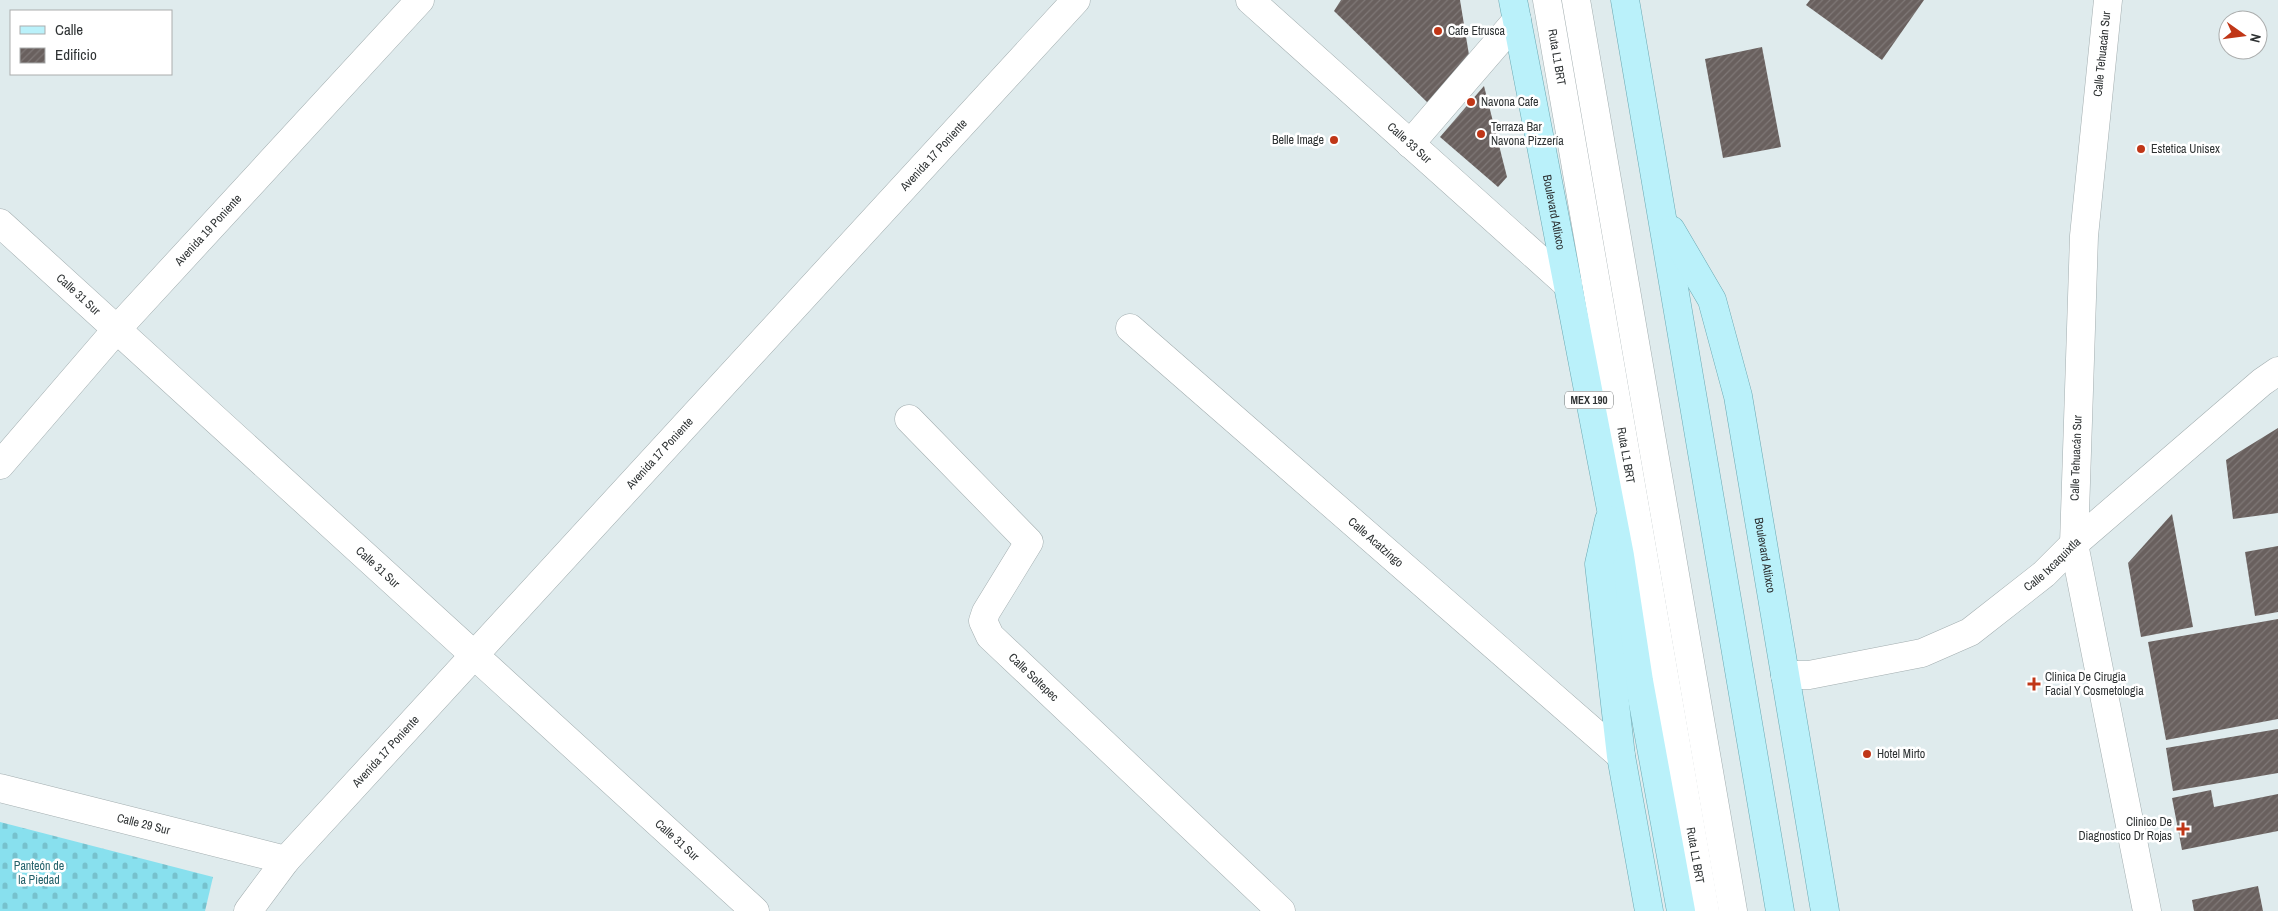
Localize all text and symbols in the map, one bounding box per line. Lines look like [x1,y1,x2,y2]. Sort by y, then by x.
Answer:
legend [10,10,172,75]
street label: Calle Tehuacán Sur [2090,10,2115,97]
north arrow [2218,10,2268,60]
text: Calle [55,19,83,40]
place label: Cafe Etrusca [1448,23,1505,39]
marker: Cafe Etrusca [1432,25,1444,37]
street label: Ruta L1 BRT [1544,28,1570,87]
text: N [2246,32,2265,44]
text: Edificio [55,44,97,65]
place label: Navona Cafe [1481,94,1538,110]
marker: Navona Cafe [1465,96,1477,108]
street label: Avenida 17 Poniente [896,116,971,195]
street label: Calle 33 Sur [1384,119,1435,167]
place label: Terraza Bar Navona Pizzería [1491,119,1564,149]
marker: Terraza Bar Navona Pizzería [1475,128,1487,140]
place label: Belle Image [1272,132,1324,148]
marker: Belle Image [1328,134,1340,146]
place label: Estetica Unisex [2151,141,2220,157]
marker: Estetica Unisex [2135,143,2147,155]
street label: Boulevard Atlixco [1539,173,1569,251]
street label: Avenida 19 Poniente [170,191,245,270]
street label: Calle 31 Sur [53,270,104,319]
road number: MEX 190 [1565,392,1613,408]
street label: Avenida 17 Poniente [622,414,697,493]
street label: Calle Tehuacán Sur [2067,414,2086,501]
street label: Ruta L1 BRT [1613,426,1639,485]
street label: Calle Acatzingo [1345,514,1407,571]
street label: Boulevard Atlixco [1751,516,1779,594]
street label: Calle Ixcaquixtla [2020,534,2084,595]
street label: Calle 31 Sur [352,543,404,592]
street label: Calle Soltepec [1005,650,1062,705]
place label: Clinica De Cirugia Facial Y Cosmetologia [2045,669,2144,699]
marker: Clinica De Cirugia Facial Y Cosmetologia [2027,677,2041,691]
street label: Avenida 17 Poniente [348,712,423,791]
place label: Hotel Mirto [1877,746,1925,762]
marker: Hotel Mirto [1861,748,1873,760]
street label: Calle 29 Sur [115,810,172,839]
place label: Clinico De Diagnostico Dr Rojas [2078,814,2172,844]
street label: Calle 31 Sur [652,816,703,865]
marker: Clinico De Diagnostico Dr Rojas [2176,822,2190,836]
street label: Ruta L1 BRT [1683,826,1708,885]
park label: Panteón de la Piedad [14,858,64,888]

